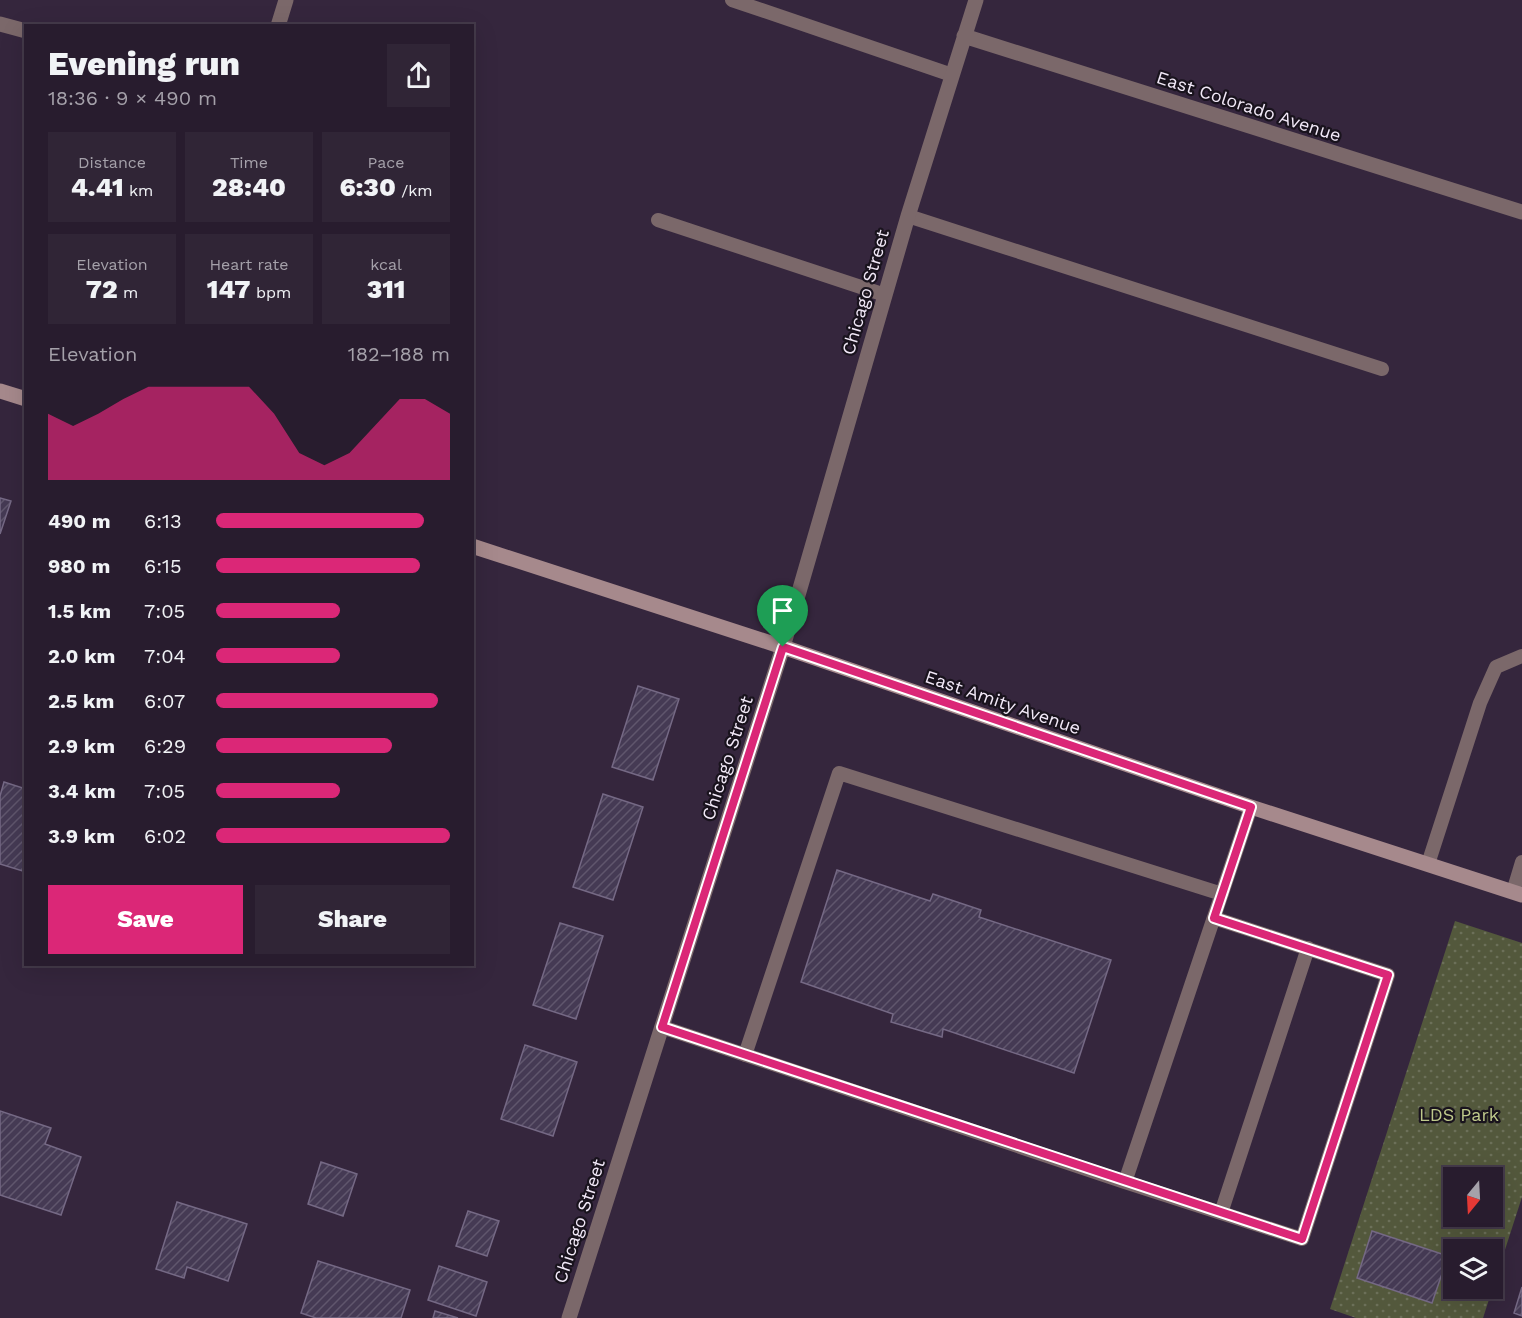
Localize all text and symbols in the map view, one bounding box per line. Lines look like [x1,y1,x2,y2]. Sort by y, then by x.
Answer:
text: Evening run [48,44,240,83]
button: share [387,44,450,107]
street label: East Colorado Avenue [1154,66,1344,146]
text: 18:36 · 9 × 490 m [48,86,217,110]
text: Distance [78,153,146,172]
text: Time [230,153,268,172]
text: Pace [367,153,405,172]
text: 4.41 [71,172,124,202]
text: 28:40 [212,172,286,202]
text: 6:30 [339,172,396,202]
text: km [124,181,153,200]
text: /km [396,181,433,200]
street label: Chicago Street [837,227,893,357]
text: Elevation [76,255,148,274]
text: Heart rate [209,255,289,274]
text: kcal [370,255,402,274]
text: 72 [86,274,118,304]
text: 147 [207,274,250,304]
text: 311 [367,274,405,304]
text: m [118,283,138,302]
text: bpm [250,283,291,302]
text: Elevation [48,342,137,366]
text: 182–188 m [348,342,450,366]
text: 490 m [48,509,111,533]
text: 6:13 [144,509,182,533]
text: 980 m [48,554,110,578]
text: 6:15 [144,554,182,578]
pin [757,585,808,647]
icon: arrive [766,594,799,627]
text: 1.5 km [48,599,111,623]
text: 7:05 [144,599,185,623]
text: 2.0 km [48,644,115,668]
text: 7:04 [144,644,186,668]
street label: East Amity Avenue [922,665,1084,739]
text: 2.5 km [48,689,114,713]
text: 6:07 [144,689,185,713]
street label: Chicago Street [697,693,757,823]
text: 2.9 km [48,734,115,758]
text: 6:29 [144,734,186,758]
text: 3.4 km [48,779,115,803]
text: 7:05 [144,779,185,803]
text: 3.9 km [48,824,115,848]
text: 6:02 [144,824,186,848]
button: Save [48,885,243,954]
button: Share [255,885,450,954]
park label: LDS Park [1419,1104,1499,1125]
street label: Chicago Street [549,1156,609,1286]
north arrow [1443,1167,1503,1227]
map controls [1443,1167,1503,1299]
button: layers [1443,1239,1503,1299]

